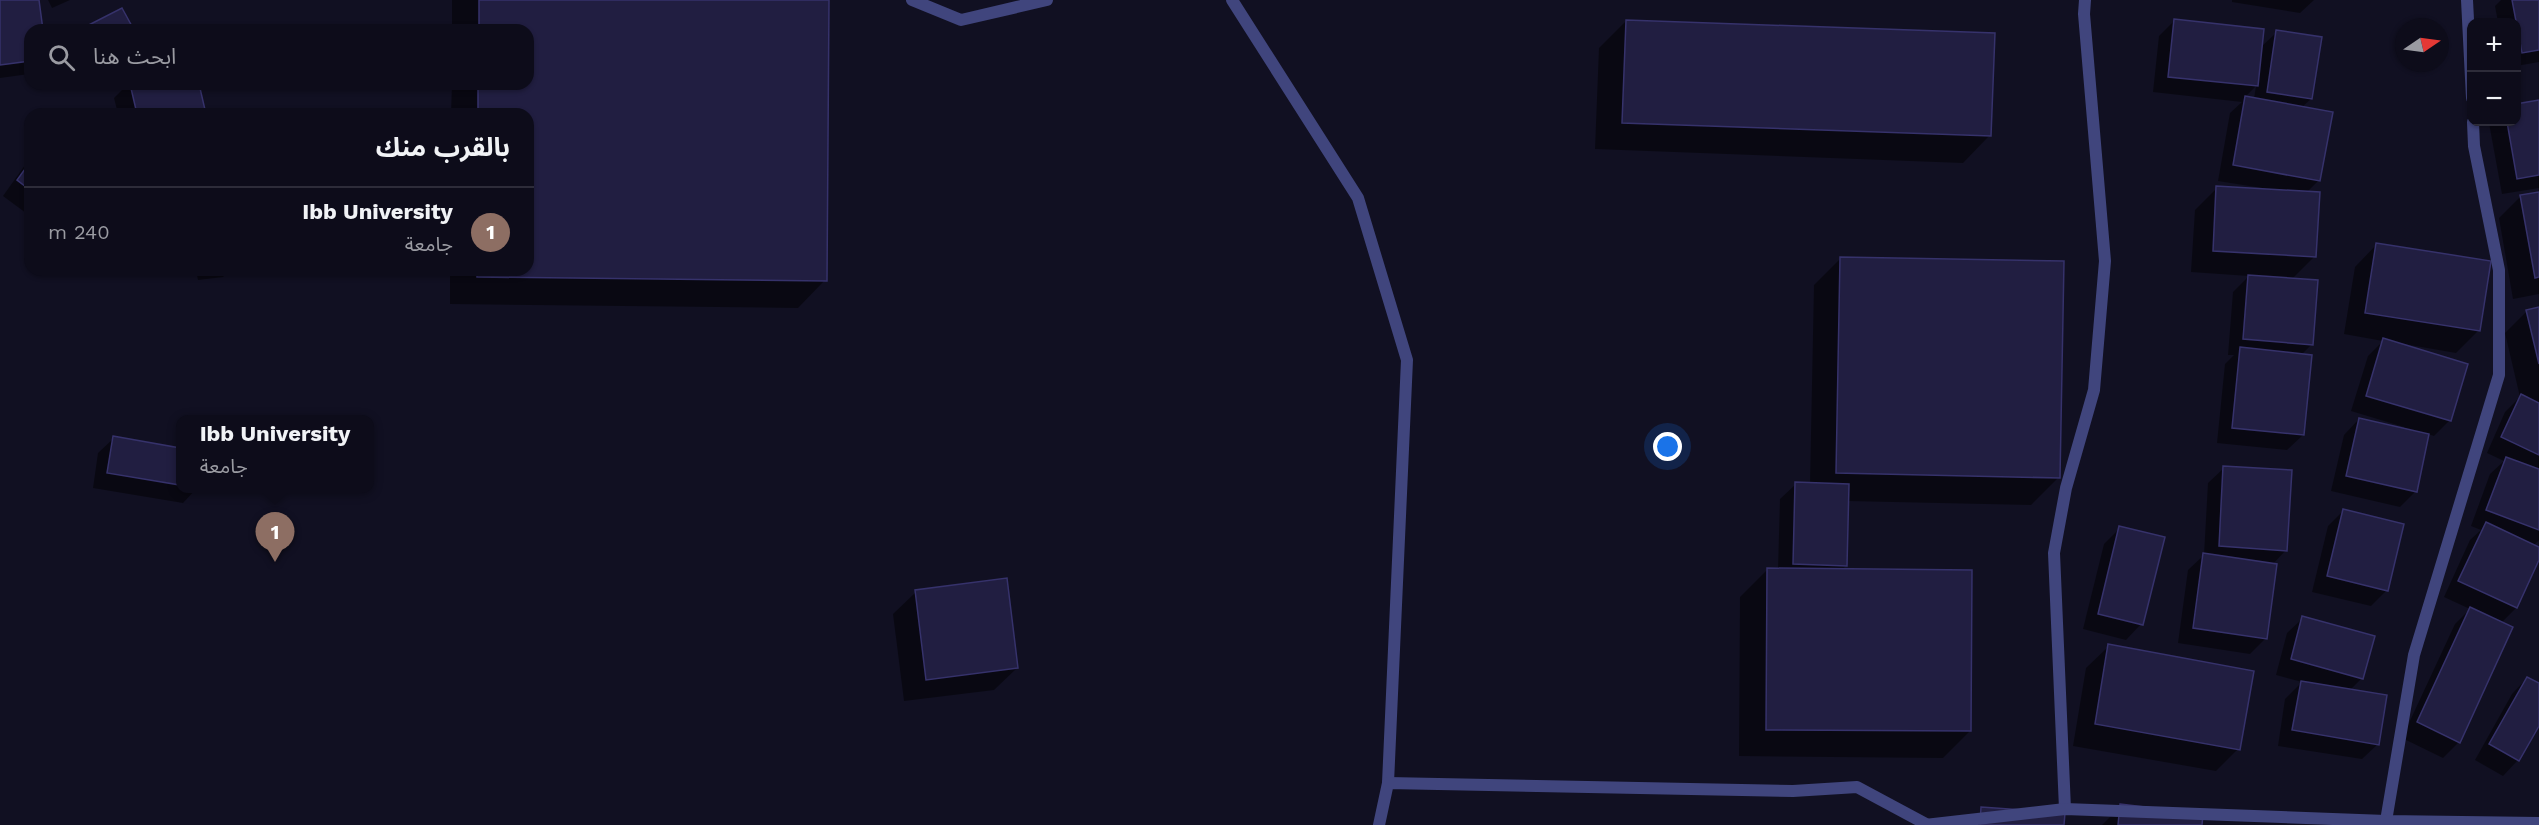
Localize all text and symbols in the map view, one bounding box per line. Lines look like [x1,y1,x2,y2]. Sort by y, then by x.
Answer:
north arrow [2395,18,2449,72]
map controls [2467,18,2521,126]
button: + [2467,18,2521,72]
search box [24,24,534,90]
icon: search [45,41,78,74]
text: ابحث هنا [93,44,176,69]
button: − [2467,72,2521,126]
text: بالقرب منك [376,132,510,162]
text: Ibb University [302,199,453,224]
text: 240 m [48,220,110,244]
text: 1 [486,220,495,244]
text: جامعة [405,232,453,256]
popup [176,415,374,493]
text: Ibb University [200,421,350,446]
your location [1653,432,1682,461]
text: جامعة [200,454,248,478]
pin: 1 [256,512,294,562]

